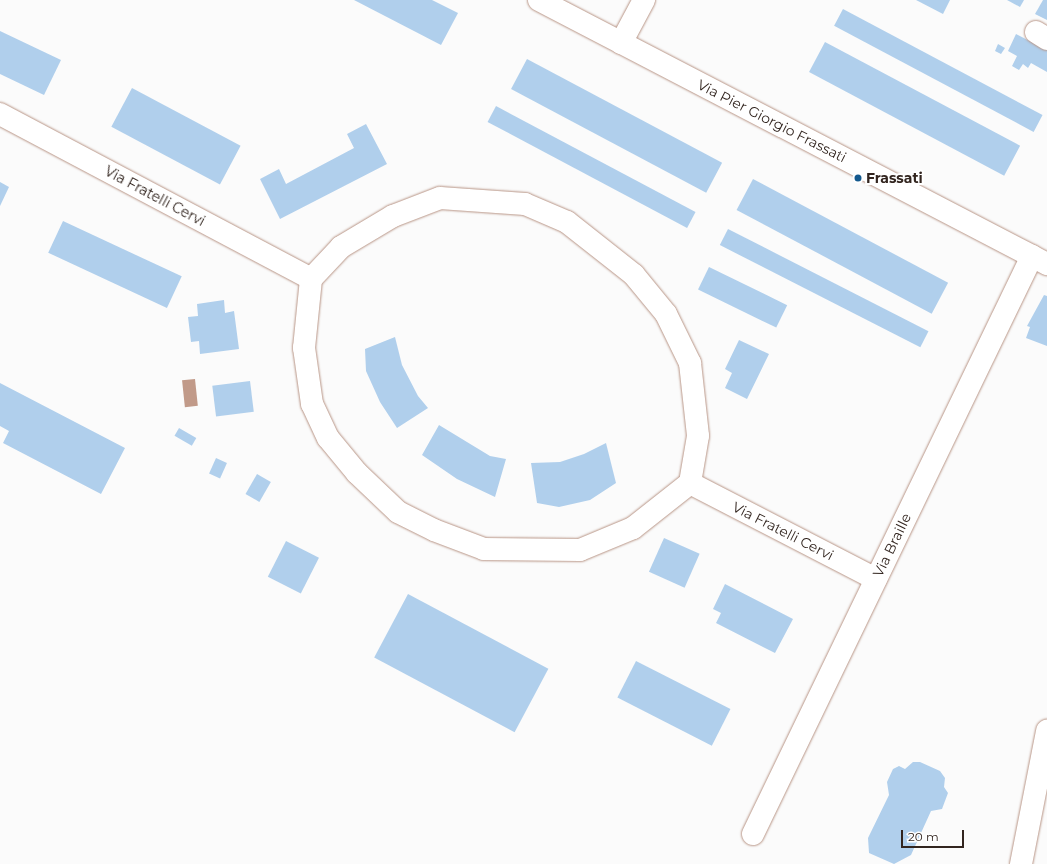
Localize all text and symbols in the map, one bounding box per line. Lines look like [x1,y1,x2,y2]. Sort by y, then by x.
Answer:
street label: Via Pier Giorgio Frassati [695,76,849,166]
street label: Via Fratelli Cervi [102,162,208,230]
place label: Frassati [866,170,923,186]
marker: Frassati [853,173,863,183]
street label: Via Fratelli Cervi [730,498,836,564]
street label: Via Braille [869,510,915,580]
scale bar [903,822,966,848]
text: 20 m [908,829,939,844]

